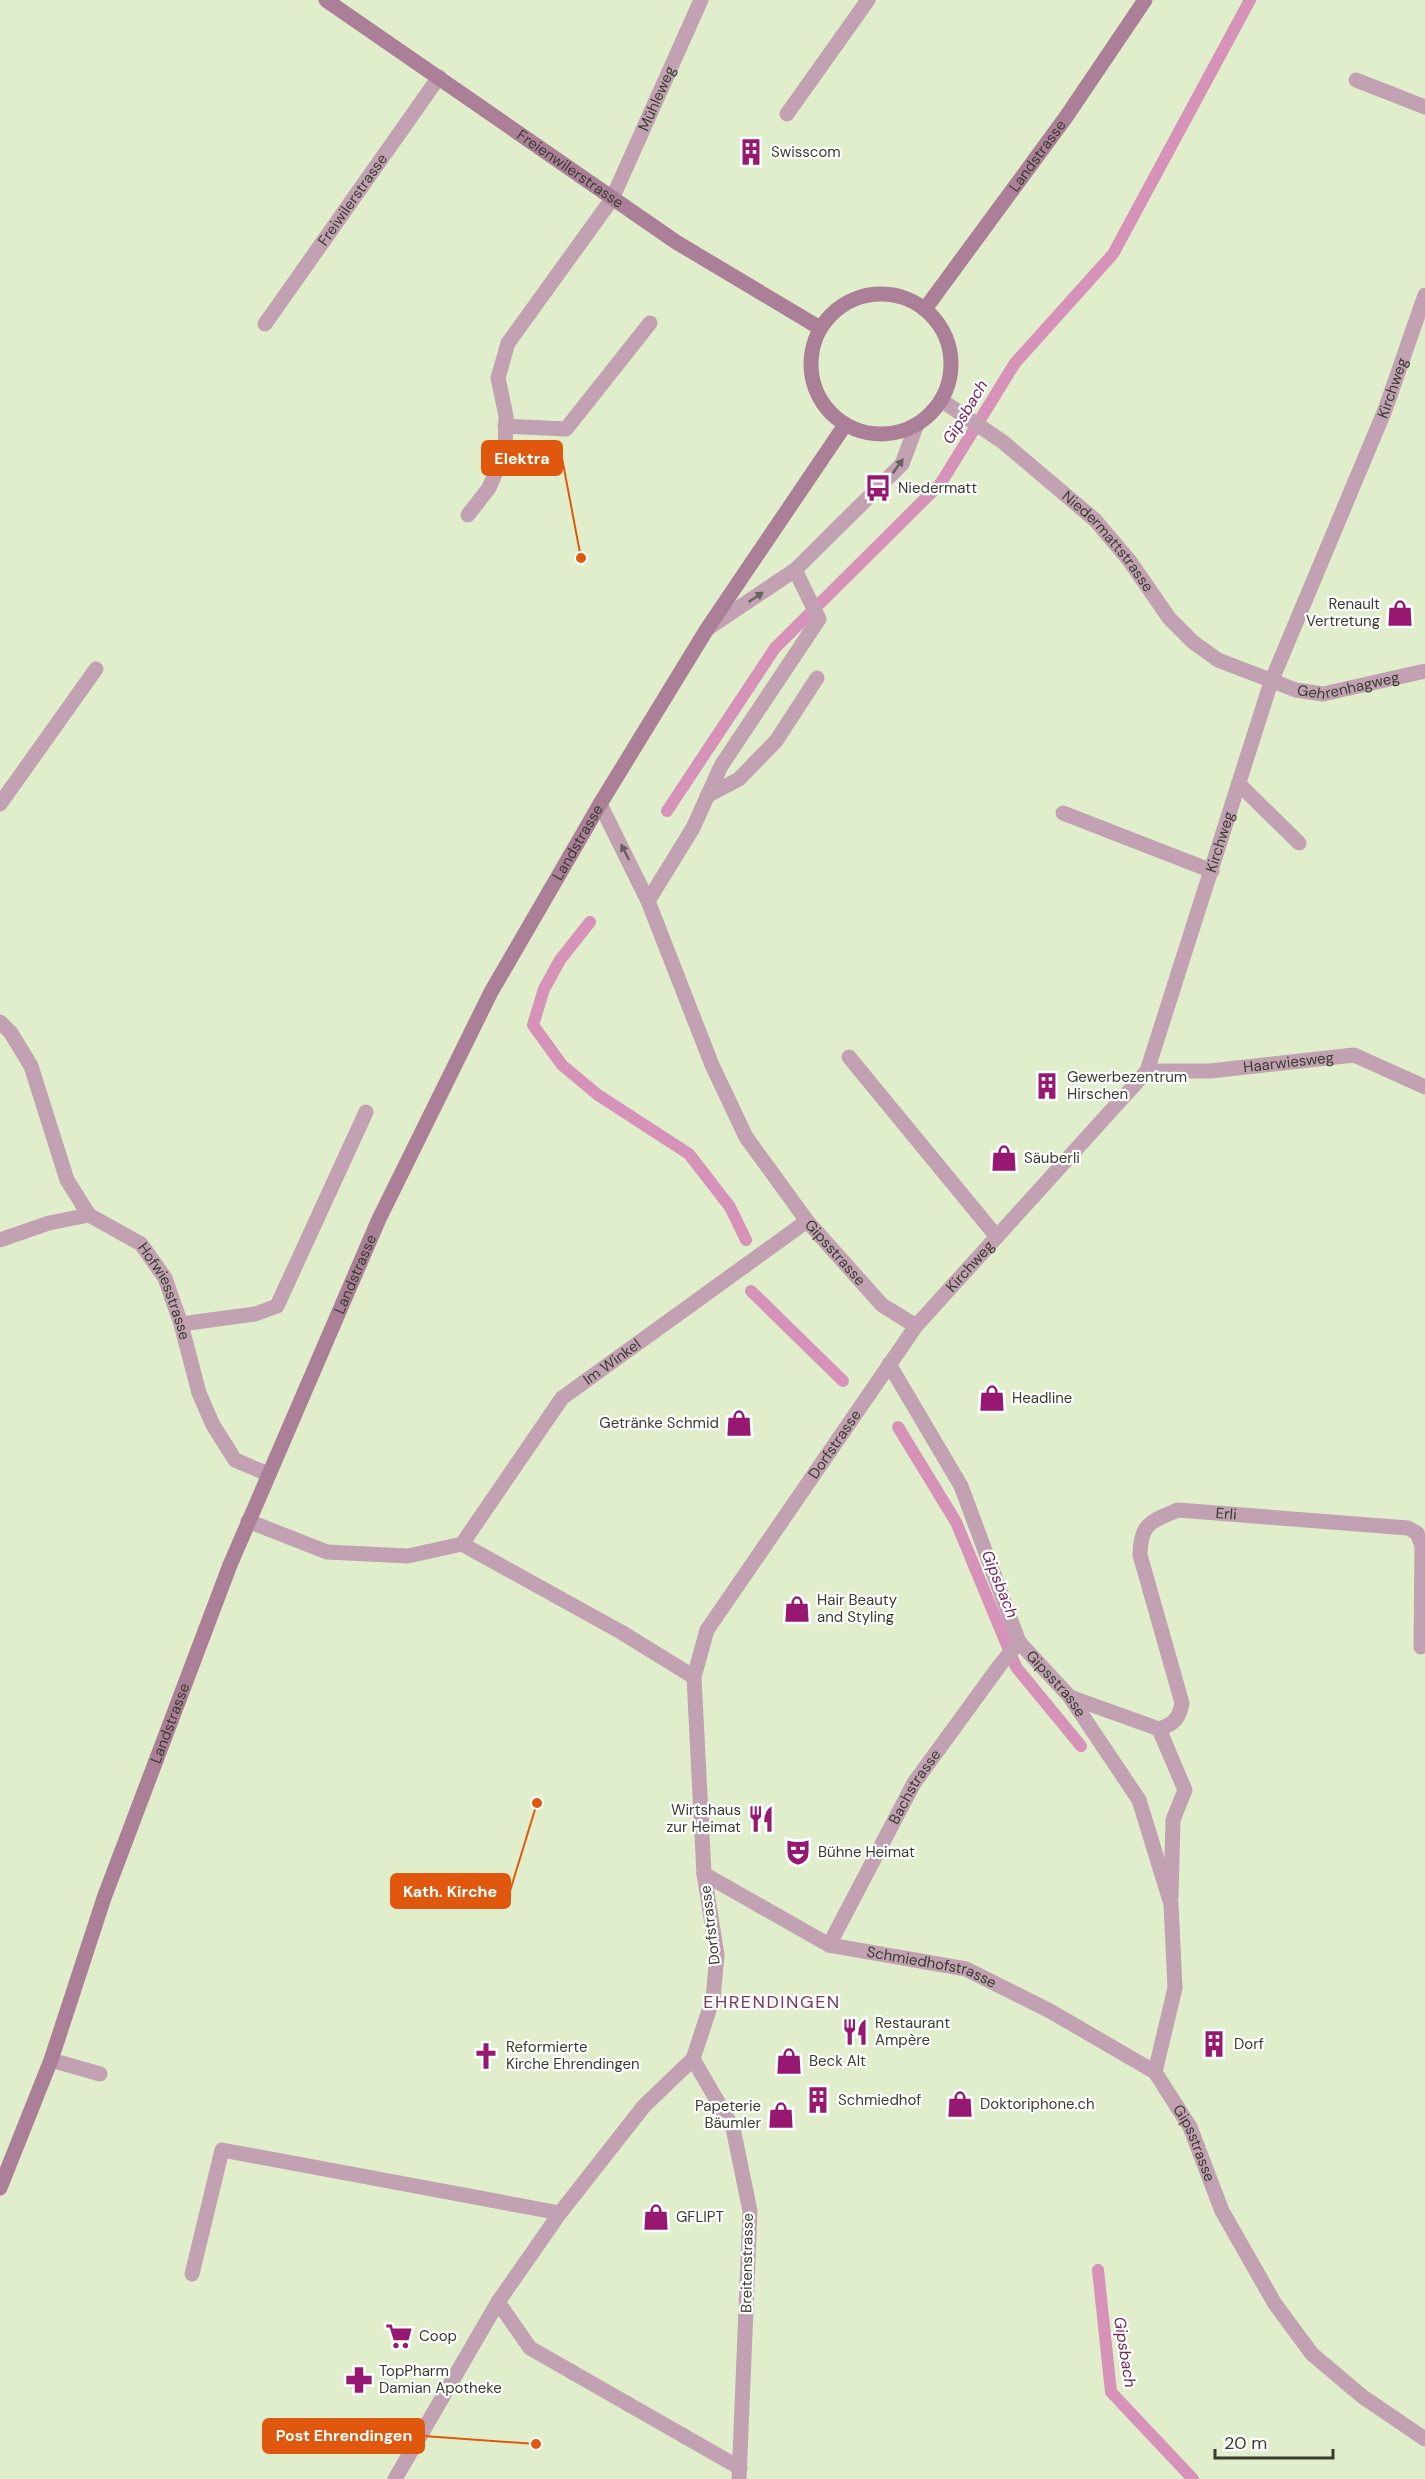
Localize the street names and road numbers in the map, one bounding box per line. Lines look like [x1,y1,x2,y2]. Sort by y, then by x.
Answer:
street label: Mühleweg [634,63,680,134]
street label: Landstrasse [1004,116,1071,196]
street label: Freienwilerstrasse [513,125,628,213]
street label: Freiwilerstrasse [313,150,392,250]
street label: Kirchweg [1373,355,1412,421]
street label: Niedermattstrasse [1058,486,1158,596]
street label: Gehrenhagweg [1296,667,1401,704]
street label: Landstrasse [548,801,608,884]
street label: Kirchweg [1201,809,1239,875]
street label: Haarwiesweg [1242,1047,1335,1077]
street label: Gipsstrasse [800,1215,870,1290]
street label: Landstrasse [329,1231,381,1317]
street label: Kirchweg [941,1236,999,1296]
street label: Hofwiesstrasse [133,1239,195,1342]
street label: Im Winkel [579,1334,645,1389]
street label: Dorfstrasse [804,1406,866,1483]
street label: Erli [1215,1503,1237,1525]
street label: Gipsstrasse [1022,1646,1091,1721]
street label: Landstrasse [146,1680,194,1766]
street label: Bachstrasse [884,1745,945,1828]
street label: Dorfstrasse [695,1884,725,1966]
street label: Schmiedhofstrasse [865,1942,1000,1993]
street label: Gipsstrasse [1168,2101,1220,2184]
street label: Breitenstrasse [736,2213,758,2313]

